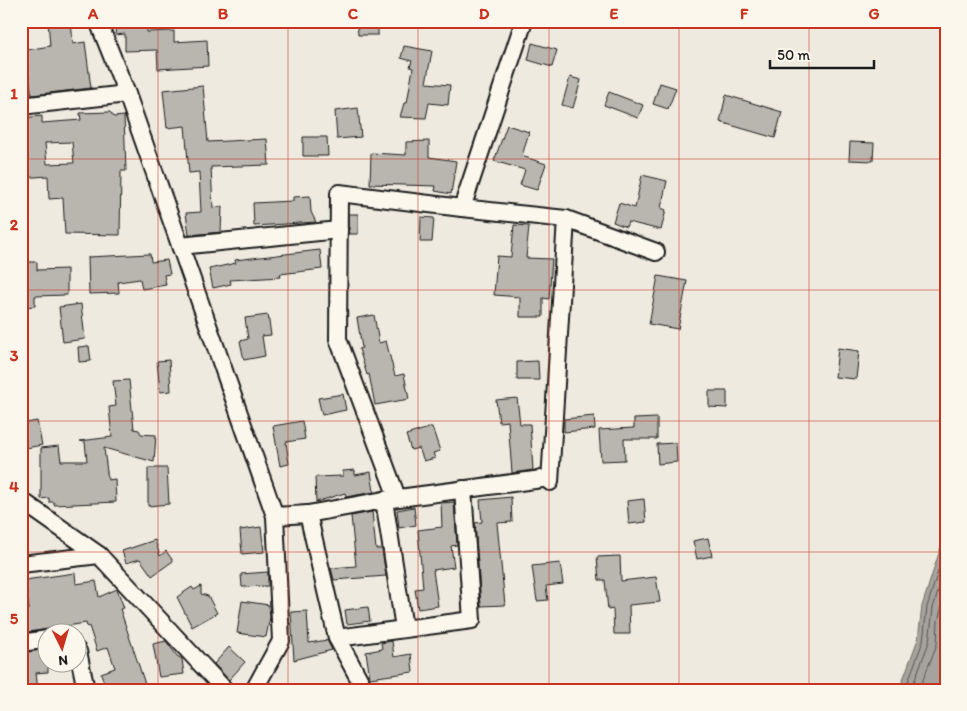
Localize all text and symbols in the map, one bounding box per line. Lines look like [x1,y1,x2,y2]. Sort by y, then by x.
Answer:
text: A [87,4,99,23]
text: B [218,4,229,23]
text: C [348,4,359,23]
text: D [479,4,490,23]
text: E [610,4,619,23]
text: F [740,4,749,23]
text: G [868,4,880,23]
scale bar [770,38,873,70]
text: 50 m [777,46,810,64]
text: 1 [10,84,18,103]
text: 2 [10,215,19,234]
text: 3 [10,346,19,365]
text: 4 [9,477,19,496]
text: 5 [10,609,19,628]
north arrow [38,624,88,674]
text: N [58,652,69,669]

